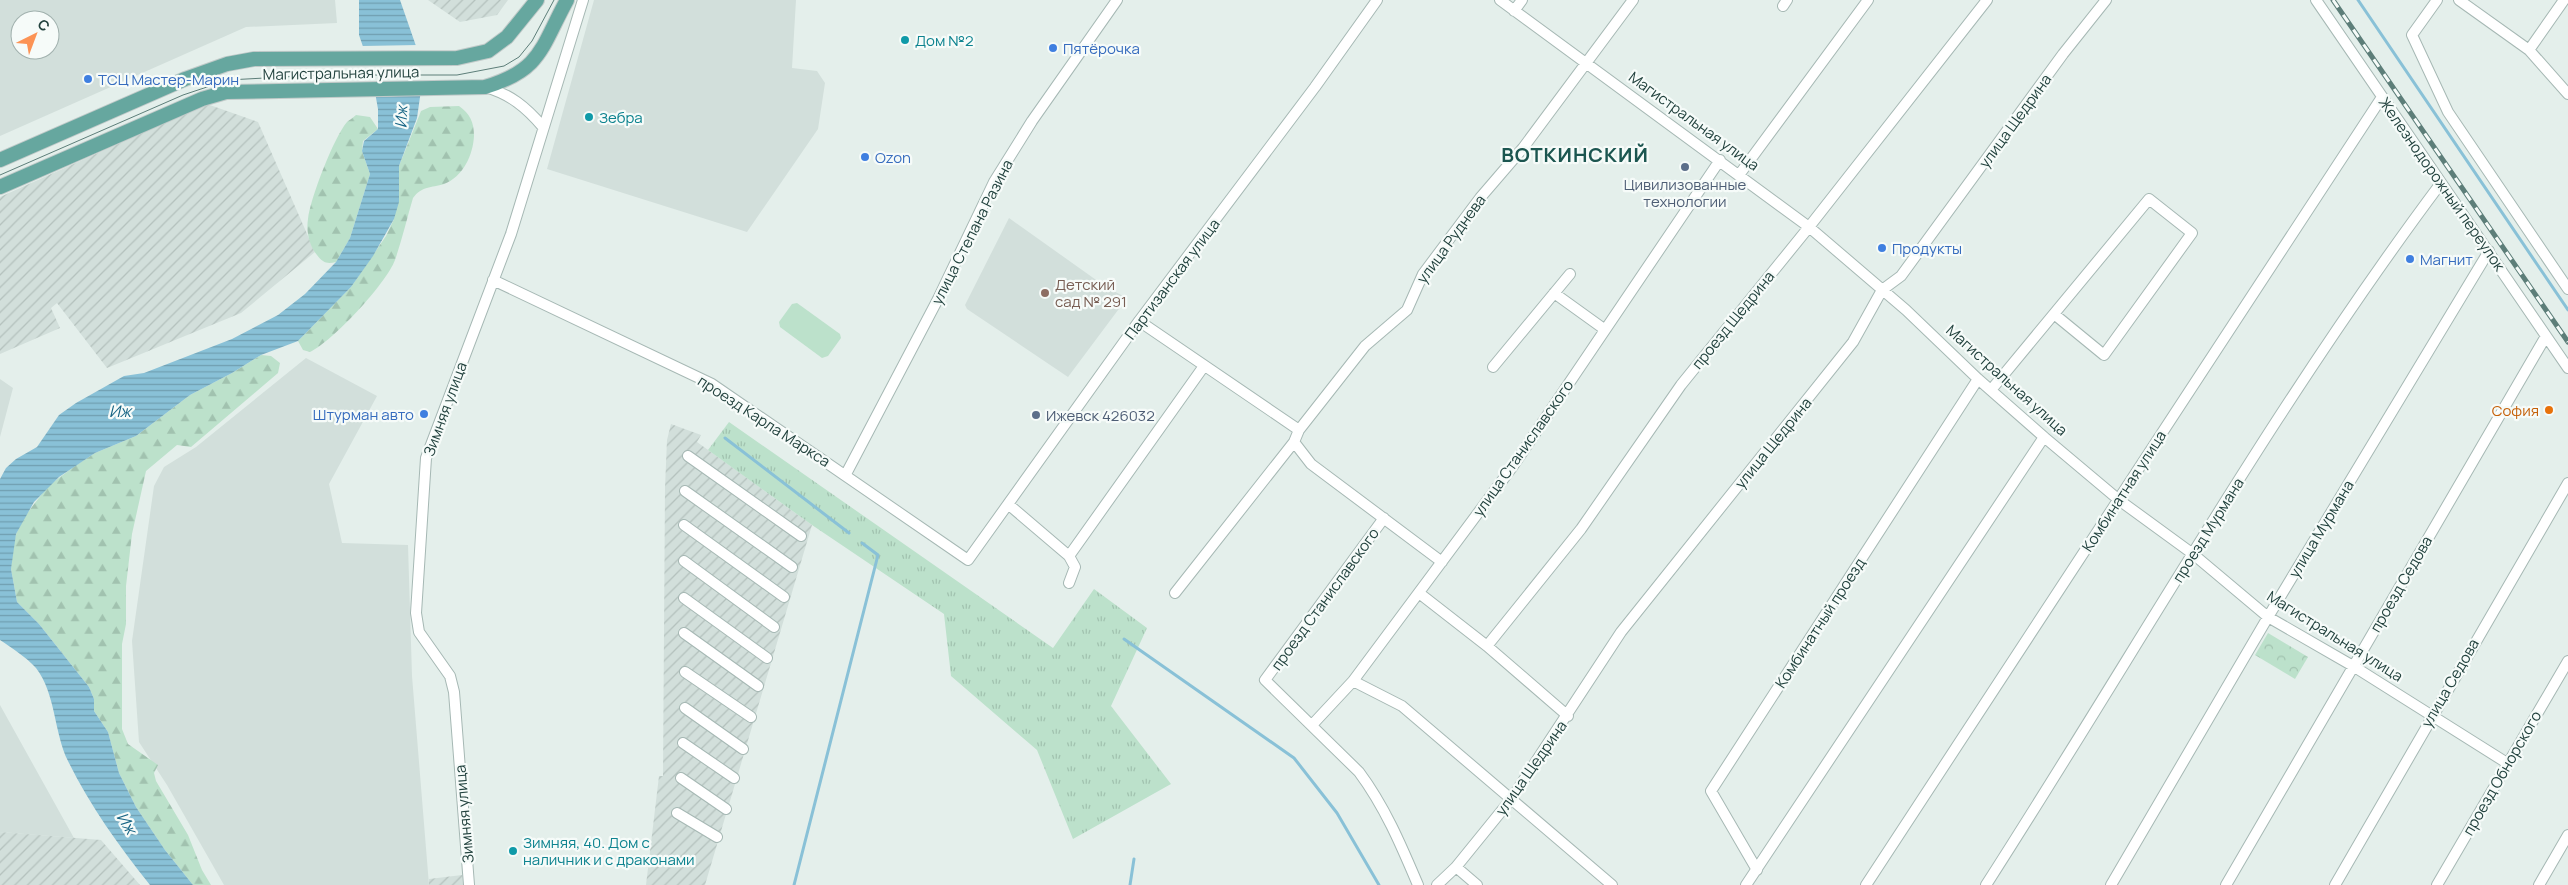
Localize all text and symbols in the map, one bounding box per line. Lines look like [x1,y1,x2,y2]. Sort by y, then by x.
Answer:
north arrow [10,10,60,60]
text: С [34,14,54,35]
place label: Дом №2 [915,30,973,51]
marker: Дом №2 [899,34,911,46]
place label: Пятёрочка [1063,38,1140,59]
marker: Пятёрочка [1047,42,1059,54]
street label: Магистральная улица [263,61,419,85]
street label: Магистральная улица [1624,66,1764,176]
place label: ТСЦ Мастер-Марин [98,69,239,90]
street label: улица Щедрина [1974,70,2056,172]
marker: ТСЦ Мастер-Марин [82,73,94,85]
street label: Железнодорожный переулок [2374,93,2511,276]
water label: Иж [390,103,412,128]
place label: Зебра [599,107,643,128]
marker: Зебра [583,111,595,123]
district label: ВОТКИНСКИЙ [1501,141,1649,168]
place label: Ozon [875,147,911,168]
marker: Ozon [859,151,871,163]
street label: улица Степана Разина [926,156,1018,308]
marker: Цивилизованные технологии [1679,161,1691,173]
place label: Цивилизованные технологии [1624,174,1746,212]
street label: улица Руднева [1412,190,1490,288]
street label: Партизанская улица [1120,214,1224,344]
place label: Продукты [1892,238,1962,259]
marker: Продукты [1876,242,1888,254]
place label: Магнит [2420,249,2473,270]
marker: Магнит [2404,253,2416,265]
street label: проезд Щедрина [1687,267,1779,373]
place label: Детский сад № 291 [1055,274,1127,312]
marker: Детский сад № 291 [1039,287,1051,299]
street label: Магистральная улица [1942,320,2072,440]
street label: Зимняя улица [418,359,472,459]
street label: проезд Карла Маркса [694,370,834,472]
street label: улица Станиславского [1468,375,1578,521]
street label: улица Щедрина [1730,393,1816,493]
water label: Иж [109,400,134,422]
place label: София [2492,400,2539,421]
place label: Штурман авто [313,404,414,425]
marker: София [2543,404,2555,416]
place label: Ижевск 426032 [1046,405,1155,426]
marker: Штурман авто [418,408,430,420]
marker: Ижевск 426032 [1030,409,1042,421]
street label: Комбинатная улица [2077,426,2171,556]
street label: проезд Мурмана [2167,474,2249,586]
street label: улица Мурмана [2283,476,2359,582]
street label: проезд Станиславского [1266,523,1384,674]
street label: проезд Седова [2365,532,2437,636]
street label: Комбинатный проезд [1770,554,1870,692]
street label: Магистральная улица [2263,586,2407,686]
street label: улица Седова [2416,635,2484,731]
street label: проезд Обнорского [2458,707,2546,839]
street label: улица Щедрина [1490,716,1572,820]
street label: Зимняя улица [449,764,479,864]
water label: Иж [112,808,144,841]
place label: Зимняя, 40. Дом с наличник и с драконами [523,832,695,870]
marker: Зимняя, 40. Дом с наличник и с драконами [507,845,519,857]

